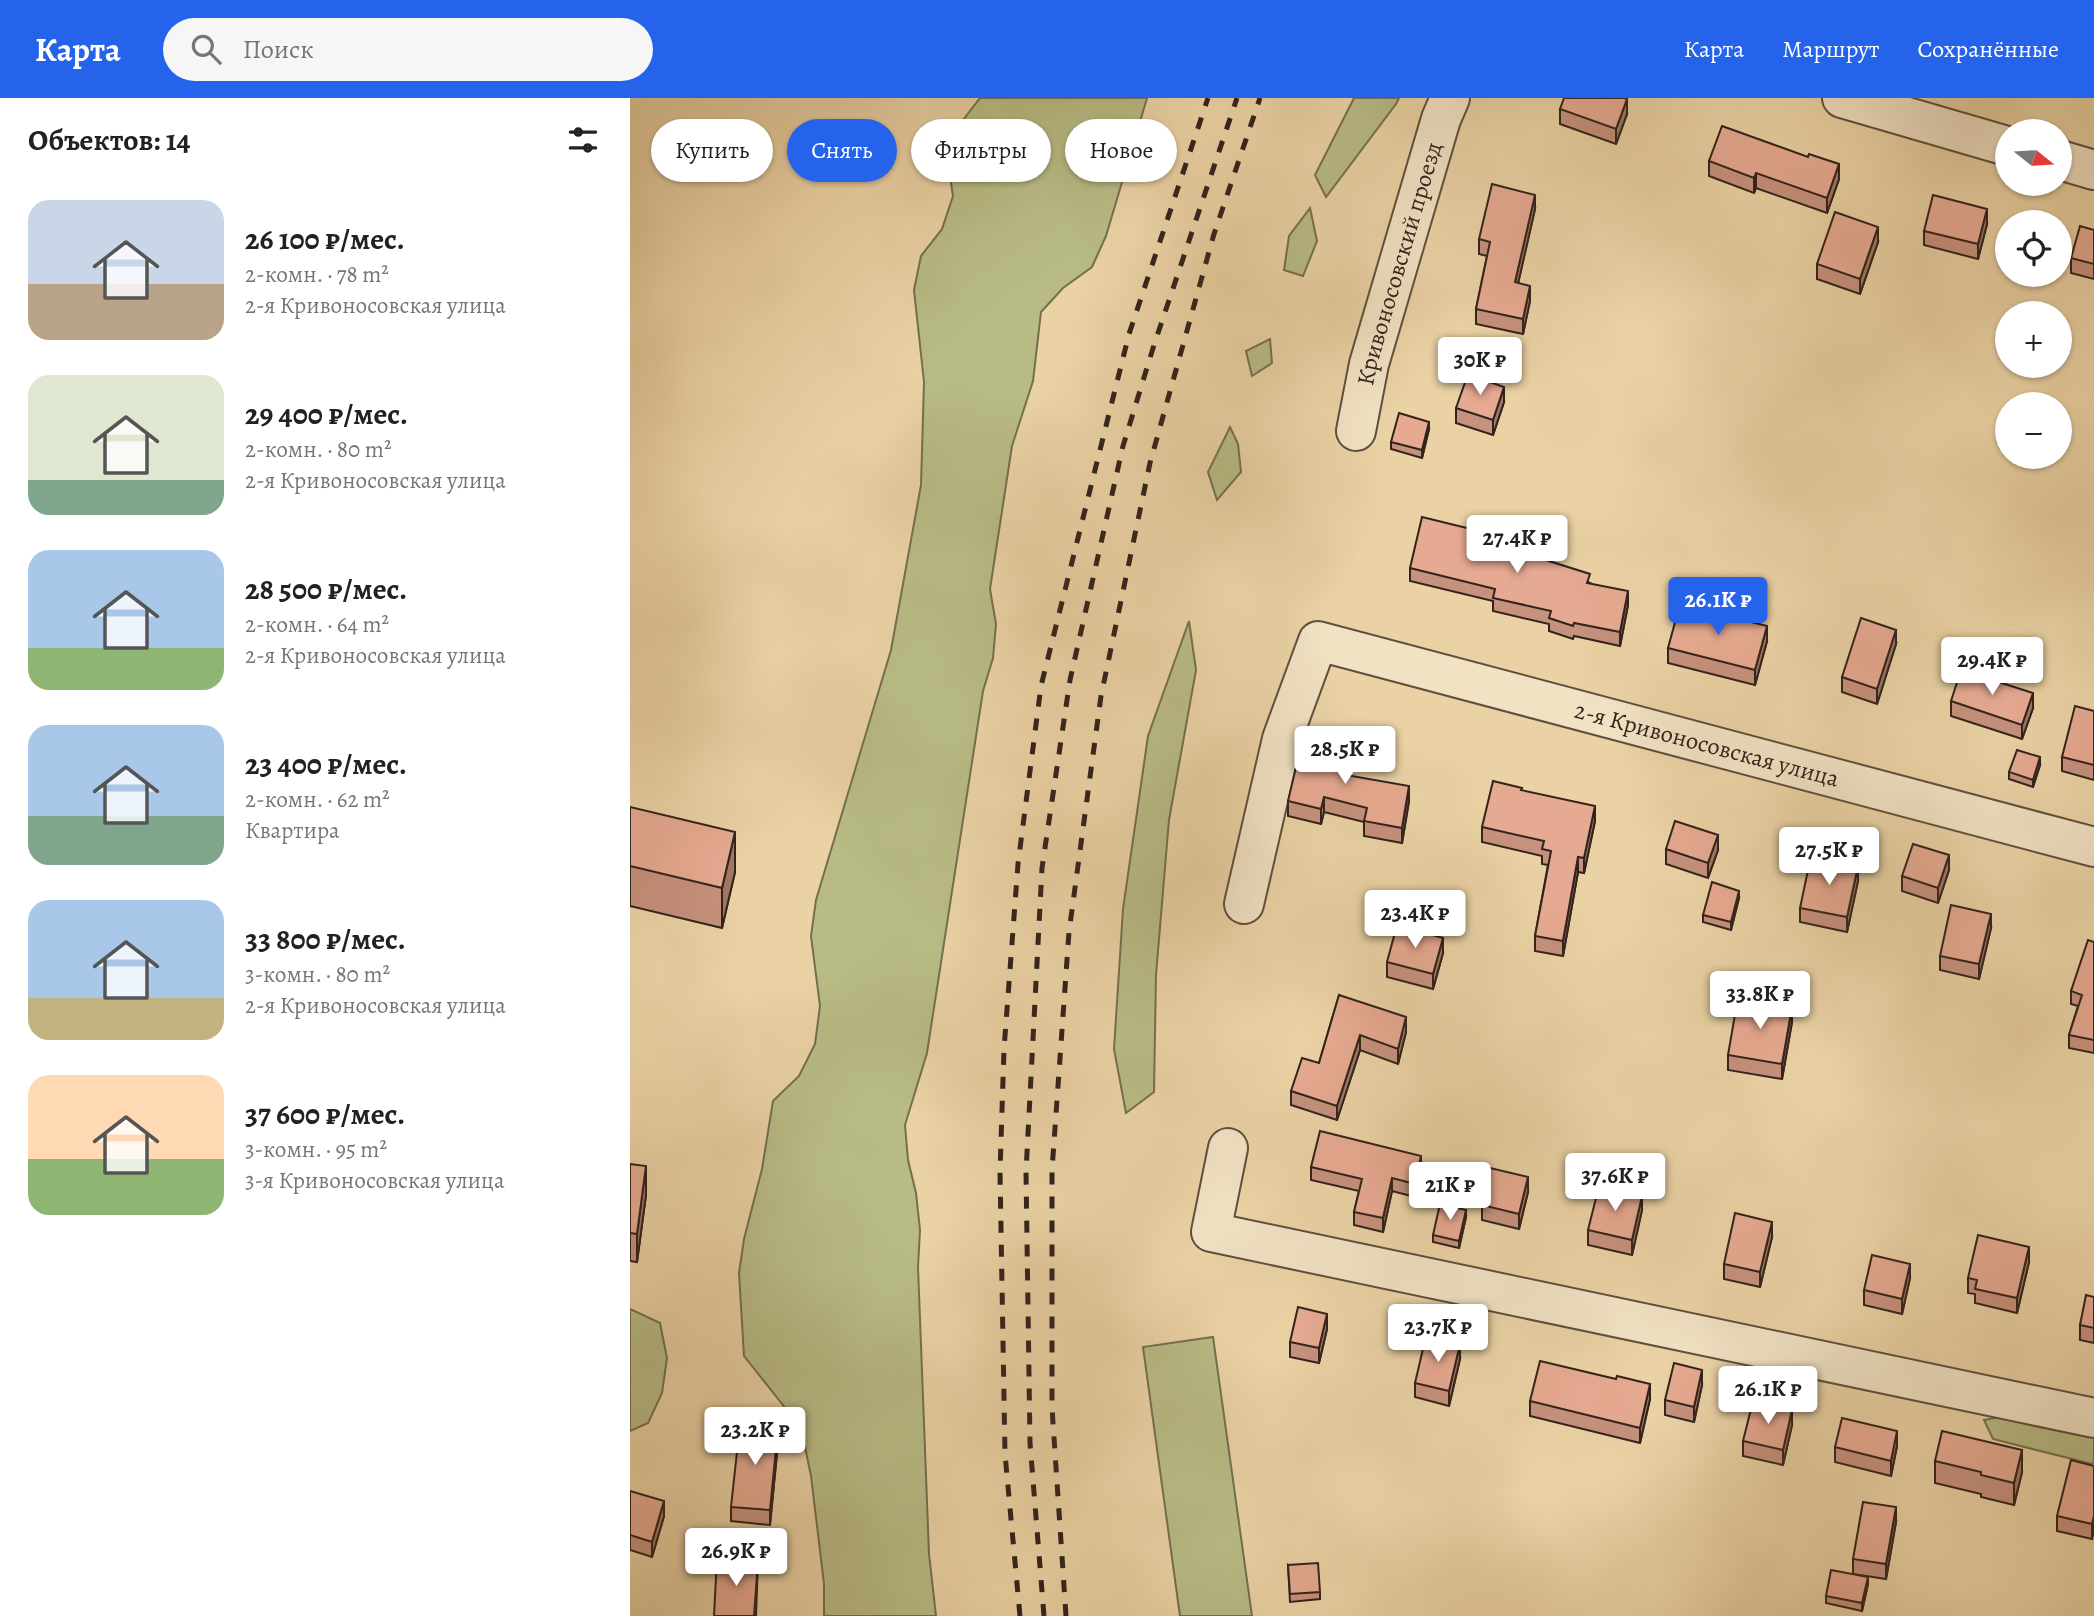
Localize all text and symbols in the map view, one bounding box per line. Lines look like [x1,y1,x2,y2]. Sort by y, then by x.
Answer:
search box [163,18,653,81]
text: Карта [35,27,121,72]
icon: search [187,30,225,68]
text: Поиск [243,32,314,67]
text: Карта [1684,33,1744,65]
text: Маршрут [1782,33,1880,65]
text: Сохранённые [1918,33,2059,65]
chip: Купить [651,119,773,182]
chip: Снять [787,119,897,182]
chip: Фильтры [911,119,1051,182]
chip: Новое [1065,119,1177,182]
north arrow [1995,119,2072,196]
map controls [1995,119,2072,469]
text: Объектов: 14 [28,120,190,160]
icon: filters [564,121,602,159]
street label: Кривоносовский проезд [1349,138,1449,388]
button: locate [1995,210,2072,287]
text: 26 100 ₽/мес. [245,219,405,259]
icon: home [84,228,168,312]
text: 2-комн. · 78 m² [245,259,389,290]
text: 2-я Кривоносовская улица [245,290,506,321]
button: + [1995,301,2072,378]
pin: 30K ₽ [1431,338,1529,397]
text: 30K ₽ [1454,344,1506,375]
button: − [1995,392,2072,469]
text: 29 400 ₽/мес. [245,394,408,434]
icon: home [84,403,168,487]
text: 2-комн. · 80 m² [245,434,391,465]
text: 2-я Кривоносовская улица [245,465,506,496]
pin: 27.4K ₽ [1452,516,1582,575]
text: 27.4K ₽ [1483,522,1551,553]
text: 28 500 ₽/мес. [245,569,407,609]
icon: home [84,578,168,662]
pin: 26.1K ₽ [1653,578,1783,637]
text: 26.1K ₽ [1684,584,1752,615]
text: 2-комн. · 64 m² [245,609,389,640]
pin: 29.4K ₽ [1927,638,2057,697]
text: 2-я Кривоносовская улица [245,640,506,671]
text: 29.4K ₽ [1957,644,2027,675]
street label: 2-я Кривоносовская улица [1571,694,1843,795]
pin: 28.5K ₽ [1280,726,1410,786]
text: 28.5K ₽ [1310,733,1380,764]
text: 23 400 ₽/мес. [245,744,407,784]
icon: home [84,753,168,837]
text: 2-комн. · 62 m² [245,784,390,815]
text: Квартира [245,815,340,846]
pin: 27.5K ₽ [1764,828,1894,887]
text: 27.5K ₽ [1795,834,1863,865]
pin: 23.4K ₽ [1350,890,1480,950]
text: 23.4K ₽ [1381,897,1449,928]
text: 33 800 ₽/мес. [245,919,406,959]
icon: home [84,928,168,1012]
text: 3-комн. · 80 m² [245,959,390,990]
pin: 33.8K ₽ [1695,972,1825,1031]
text: 33.8K ₽ [1726,978,1794,1009]
text: 2-я Кривоносовская улица [245,990,506,1021]
text: 37 600 ₽/мес. [245,1094,405,1134]
icon: home [84,1103,168,1187]
text: 3-комн. · 95 m² [245,1134,387,1165]
pin: 37.6K ₽ [1550,1154,1680,1213]
text: 37.6K ₽ [1581,1160,1649,1191]
pin: 21K ₽ [1401,1162,1499,1222]
text: 3-я Кривоносовская улица [245,1165,505,1196]
text: 21K ₽ [1425,1169,1475,1200]
pin: 23.7K ₽ [1373,1304,1503,1364]
text: 23.7K ₽ [1404,1311,1472,1342]
pin: 26.1K ₽ [1703,1366,1833,1426]
text: 26.1K ₽ [1734,1373,1802,1404]
pin: 23.2K ₽ [690,1408,820,1467]
text: 23.2K ₽ [720,1414,790,1445]
pin: 26.9K ₽ [671,1528,801,1588]
text: 26.9K ₽ [701,1535,771,1566]

